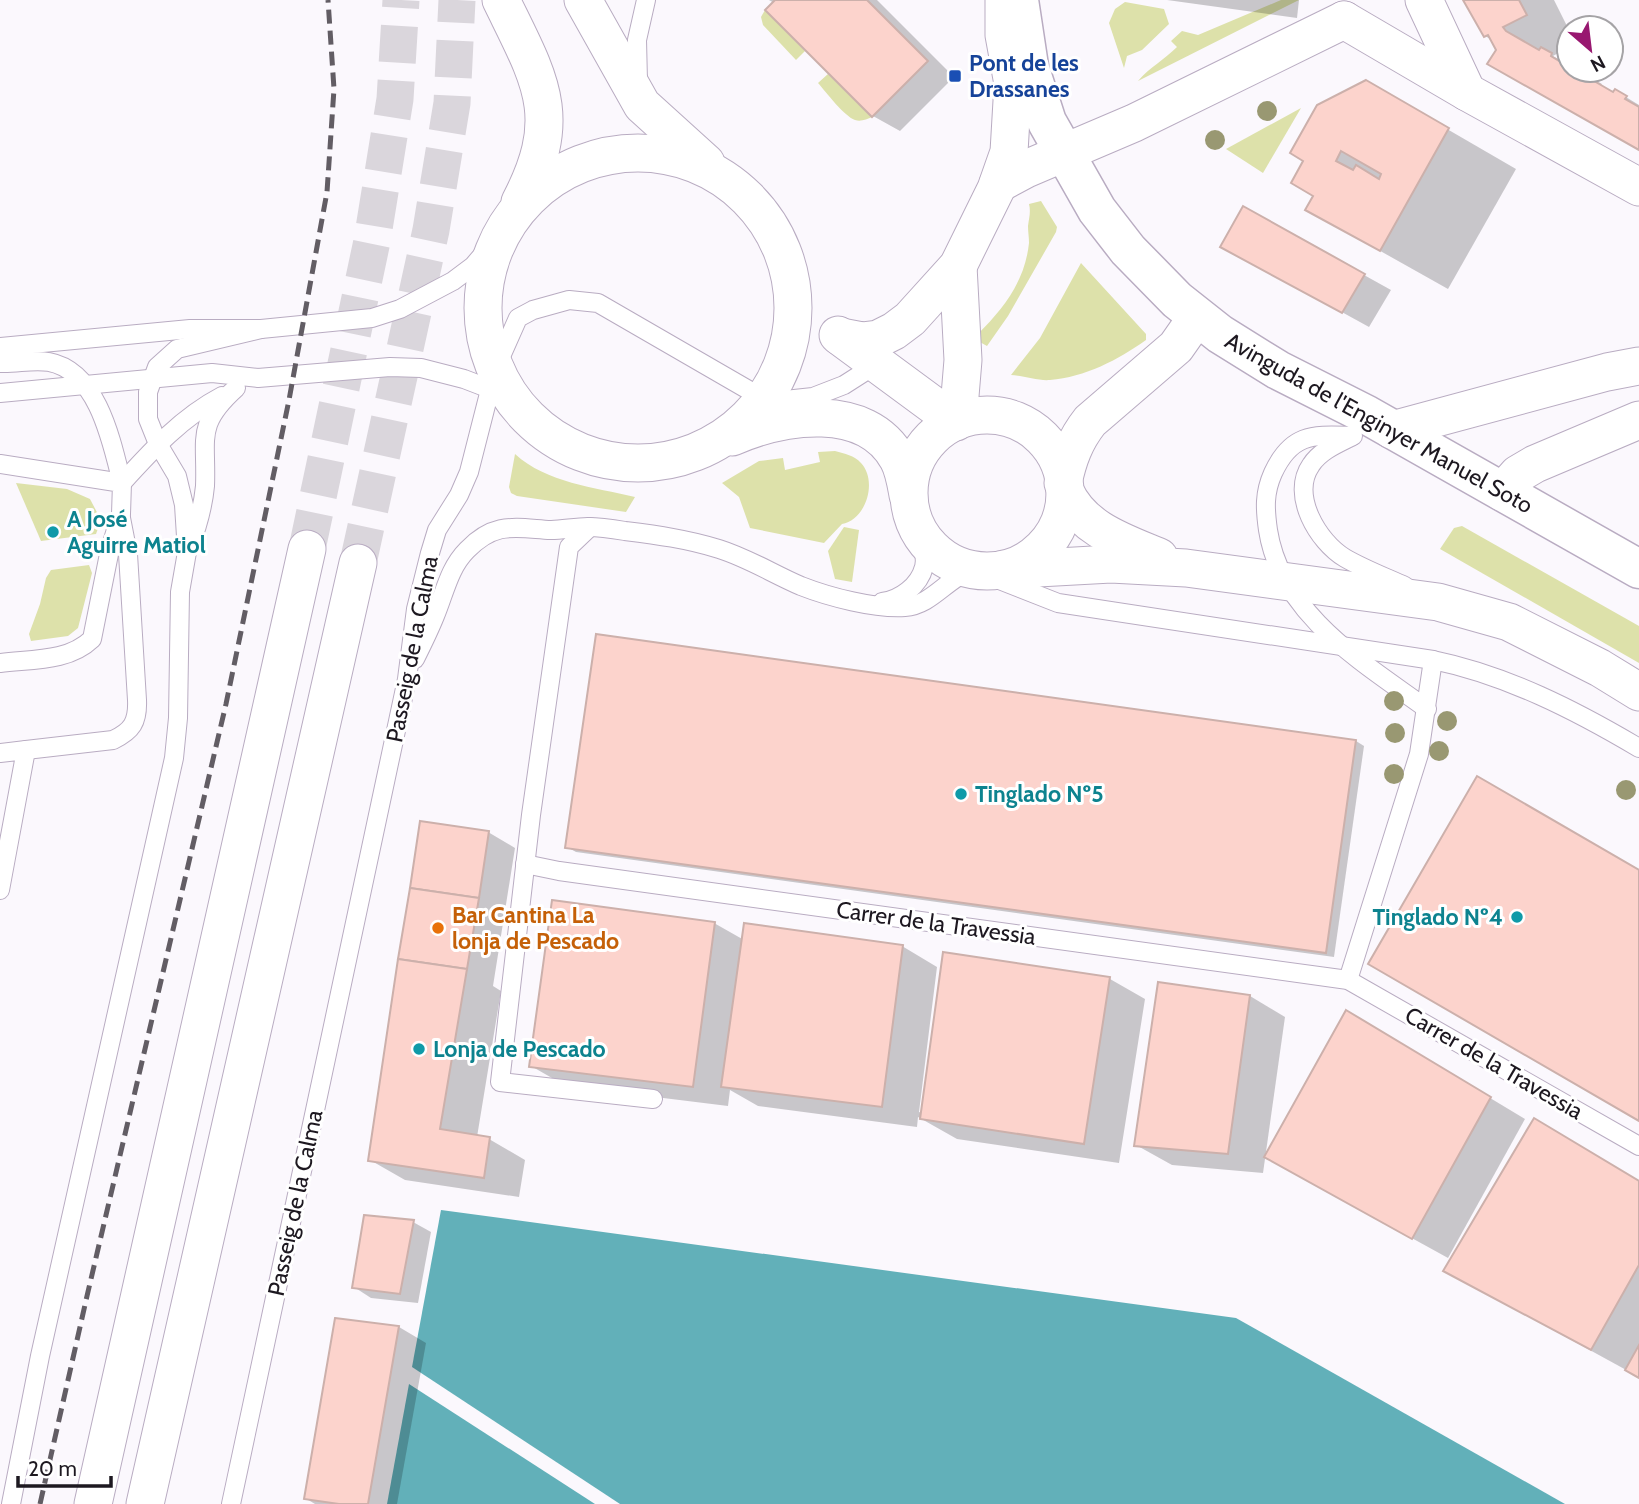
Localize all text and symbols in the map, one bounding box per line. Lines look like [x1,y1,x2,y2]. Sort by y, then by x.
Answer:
north arrow [1555,14,1625,84]
place label: Pont de les Drassanes [969,49,1079,103]
text: N [1586,50,1609,77]
marker: Pont de les Drassanes [947,68,963,84]
street label: Avinguda de l'Enginyer Manuel Soto [1220,327,1538,519]
place label: A José Aguirre Matiol [67,505,206,559]
marker: A José Aguirre Matiol [45,524,61,540]
street label: Passeig de la Calma [380,553,444,745]
place label: Tinglado Nº5 [975,780,1104,808]
marker: Tinglado Nº5 [953,786,969,802]
street label: Carrer de la Travessia [835,895,1037,951]
place label: Bar Cantina La lonja de Pescado [452,901,619,955]
place label: Tinglado Nº4 [1373,903,1503,931]
marker: Tinglado Nº4 [1509,909,1525,925]
marker: Bar Cantina La lonja de Pescado [430,920,446,936]
street label: Carrer de la Travessia [1400,1001,1588,1125]
place label: Lonja de Pescado [433,1035,606,1063]
marker: Lonja de Pescado [411,1041,427,1057]
street label: Passeig de la Calma [262,1107,328,1299]
scale bar [18,1444,110,1488]
text: 20 m [28,1456,77,1481]

